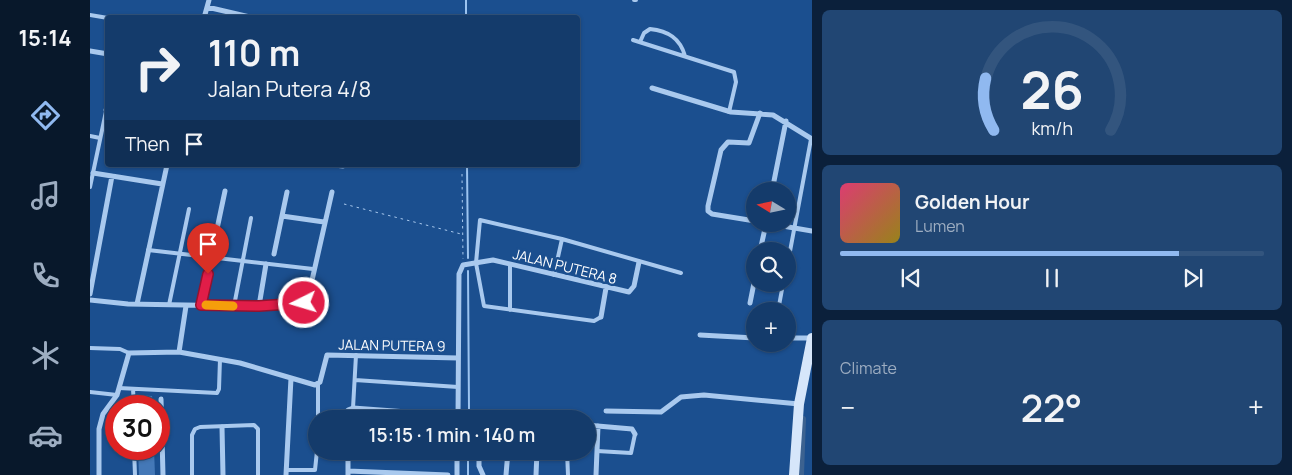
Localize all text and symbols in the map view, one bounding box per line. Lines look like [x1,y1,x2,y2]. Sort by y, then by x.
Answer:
text: 15:14 [18,23,72,53]
text: 110 m [208,29,300,77]
icon: right [125,35,190,100]
text: 26 [1020,54,1084,125]
text: Jalan Putera 4/8 [208,74,371,104]
icon: directions [28,98,63,133]
text: km/h [1031,116,1073,140]
icon: arrive [180,130,208,158]
text: Then [125,131,170,157]
icon: music [28,178,63,213]
north arrow [746,182,796,232]
map controls [746,182,796,352]
text: Golden Hour [915,189,1029,215]
text: Lumen [915,215,965,237]
pin [187,223,229,274]
icon: arrive [194,230,222,258]
button: search [746,242,796,292]
street label: JALAN PUTERA 8 [511,244,619,288]
icon: phone [28,258,63,293]
icon: previous [897,264,925,292]
icon: pause [1038,264,1066,292]
icon: next [1179,264,1207,292]
position arrow [277,276,329,328]
button: + [746,302,796,352]
street label: JALAN PUTERA 9 [338,335,446,355]
icon: climate [28,338,63,373]
text: Climate [840,357,897,379]
text: 22° [1021,381,1082,433]
text: − [840,388,855,426]
text: + [1248,388,1264,426]
speed limit sign: 30 [105,395,170,460]
icon: car [28,418,63,453]
text: 15:15 · 1 min · 140 m [369,422,535,448]

